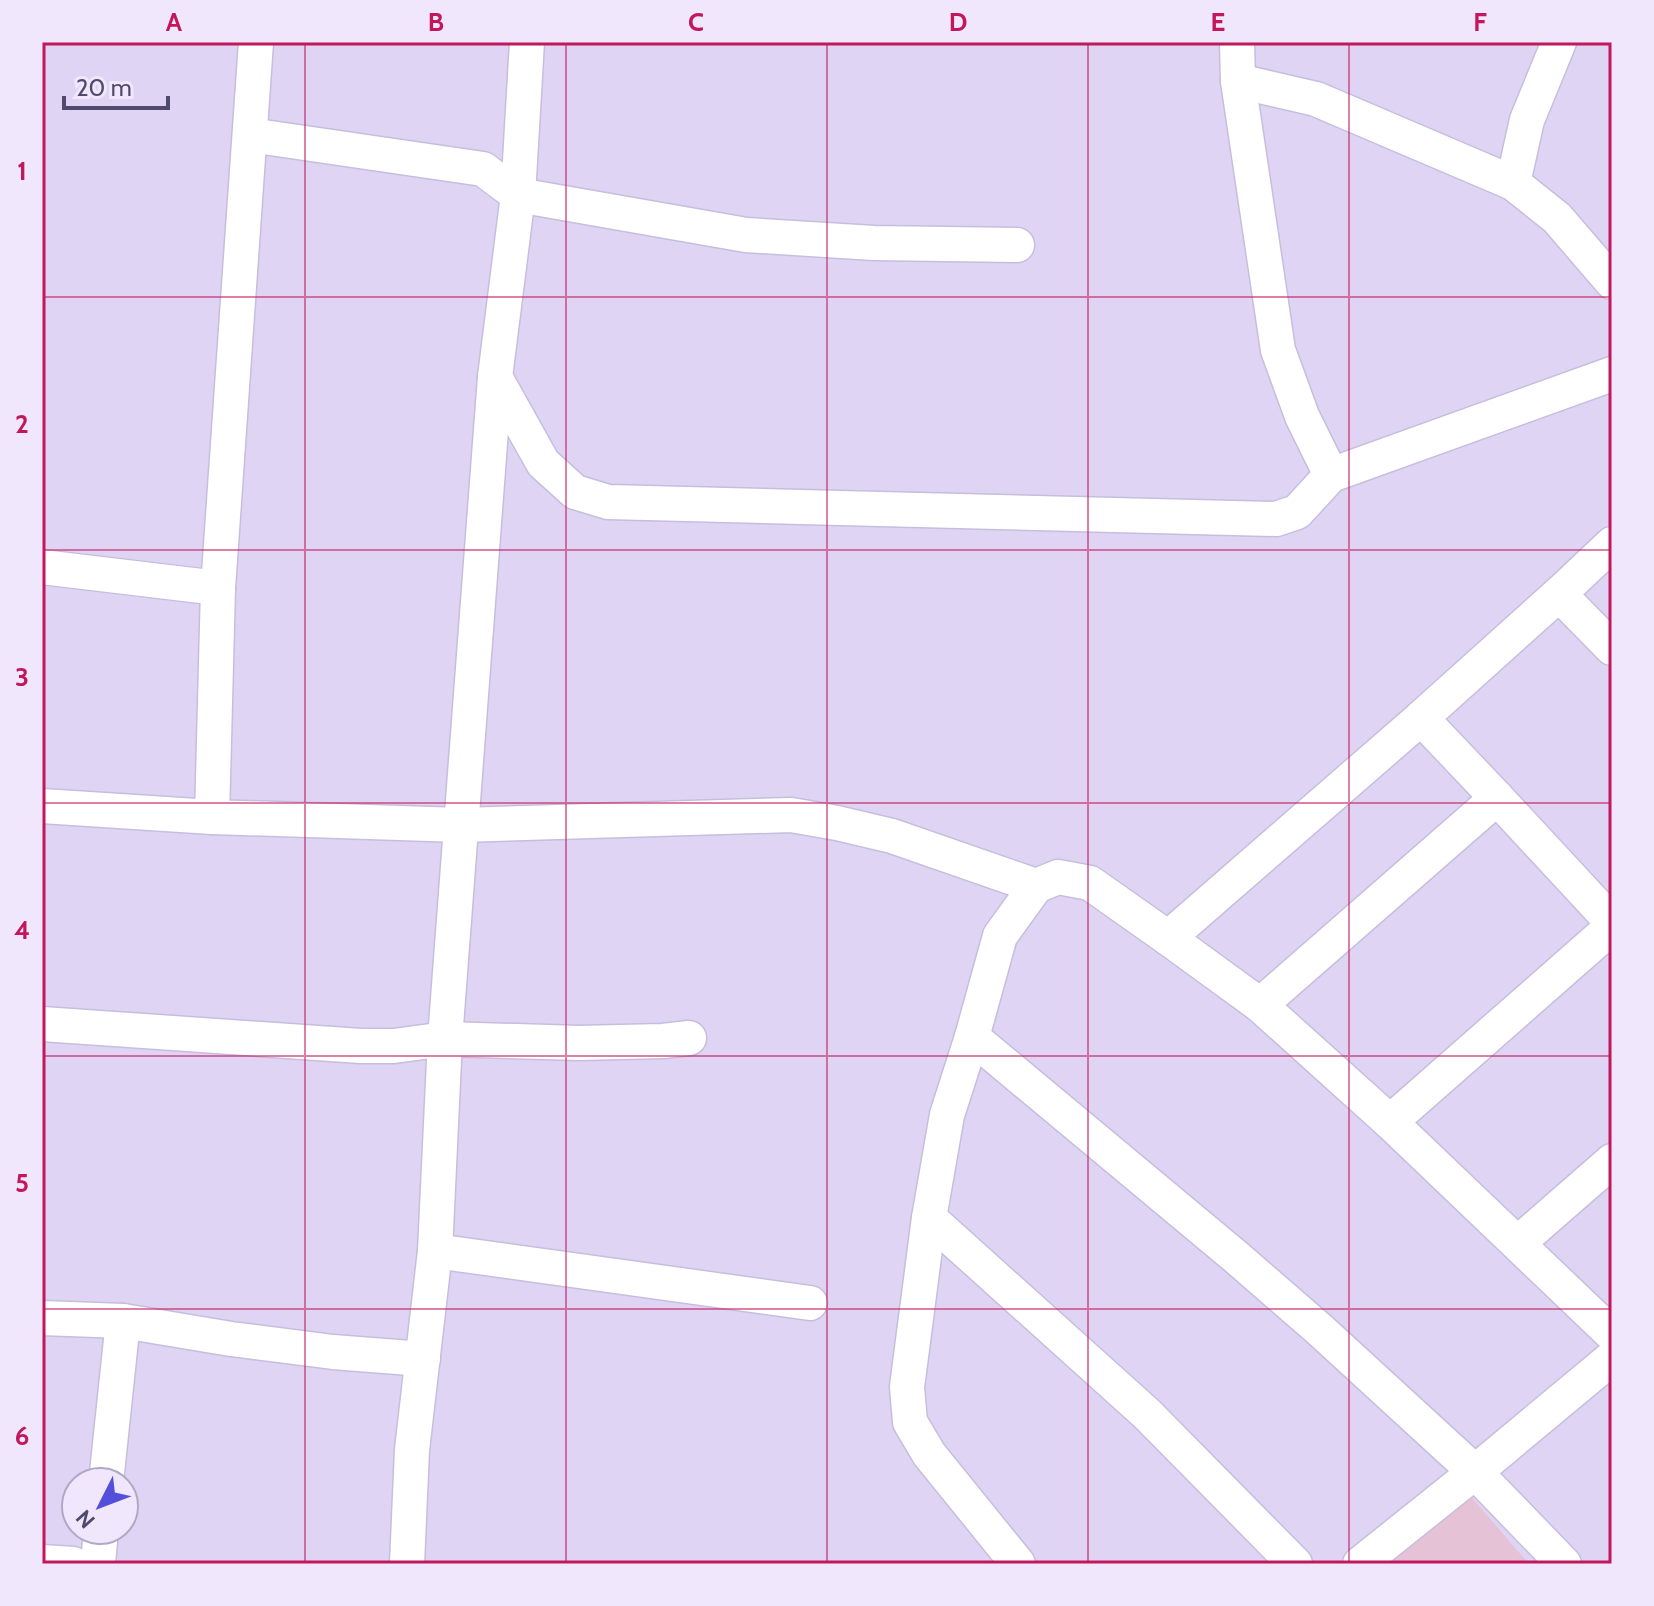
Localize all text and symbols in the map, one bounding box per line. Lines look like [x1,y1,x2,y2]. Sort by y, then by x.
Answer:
text: A [166,6,183,38]
text: B [428,6,444,38]
text: C [688,6,704,38]
text: D [949,6,967,38]
text: E [1211,6,1225,38]
text: F [1473,6,1487,38]
scale bar [64,60,168,110]
text: 20 m [76,73,132,102]
text: 1 [17,155,27,187]
text: 2 [15,408,29,440]
text: 3 [15,661,29,693]
text: 4 [14,914,30,946]
text: 5 [15,1167,29,1199]
text: 6 [15,1420,29,1452]
north arrow [60,1466,140,1546]
text: N [70,1504,101,1534]

